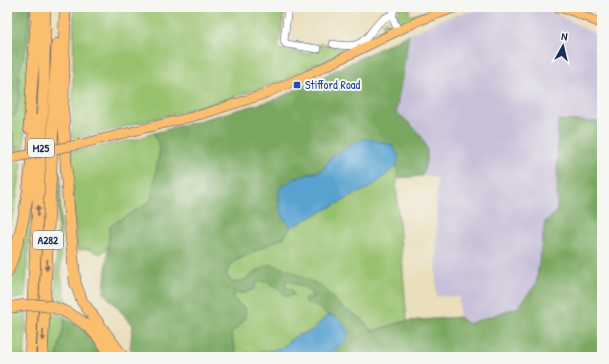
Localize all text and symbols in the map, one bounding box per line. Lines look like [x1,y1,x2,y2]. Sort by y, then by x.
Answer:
north arrow [543,26,583,66]
text: N [561,29,568,43]
place label: Stifford Road [305,76,361,93]
marker: Stifford Road [292,80,302,90]
road number: M25 [28,139,54,157]
one-way arrow [35,204,41,217]
road number: A282 [33,231,63,249]
one-way arrow [43,259,50,271]
one-way arrow [40,330,46,343]

